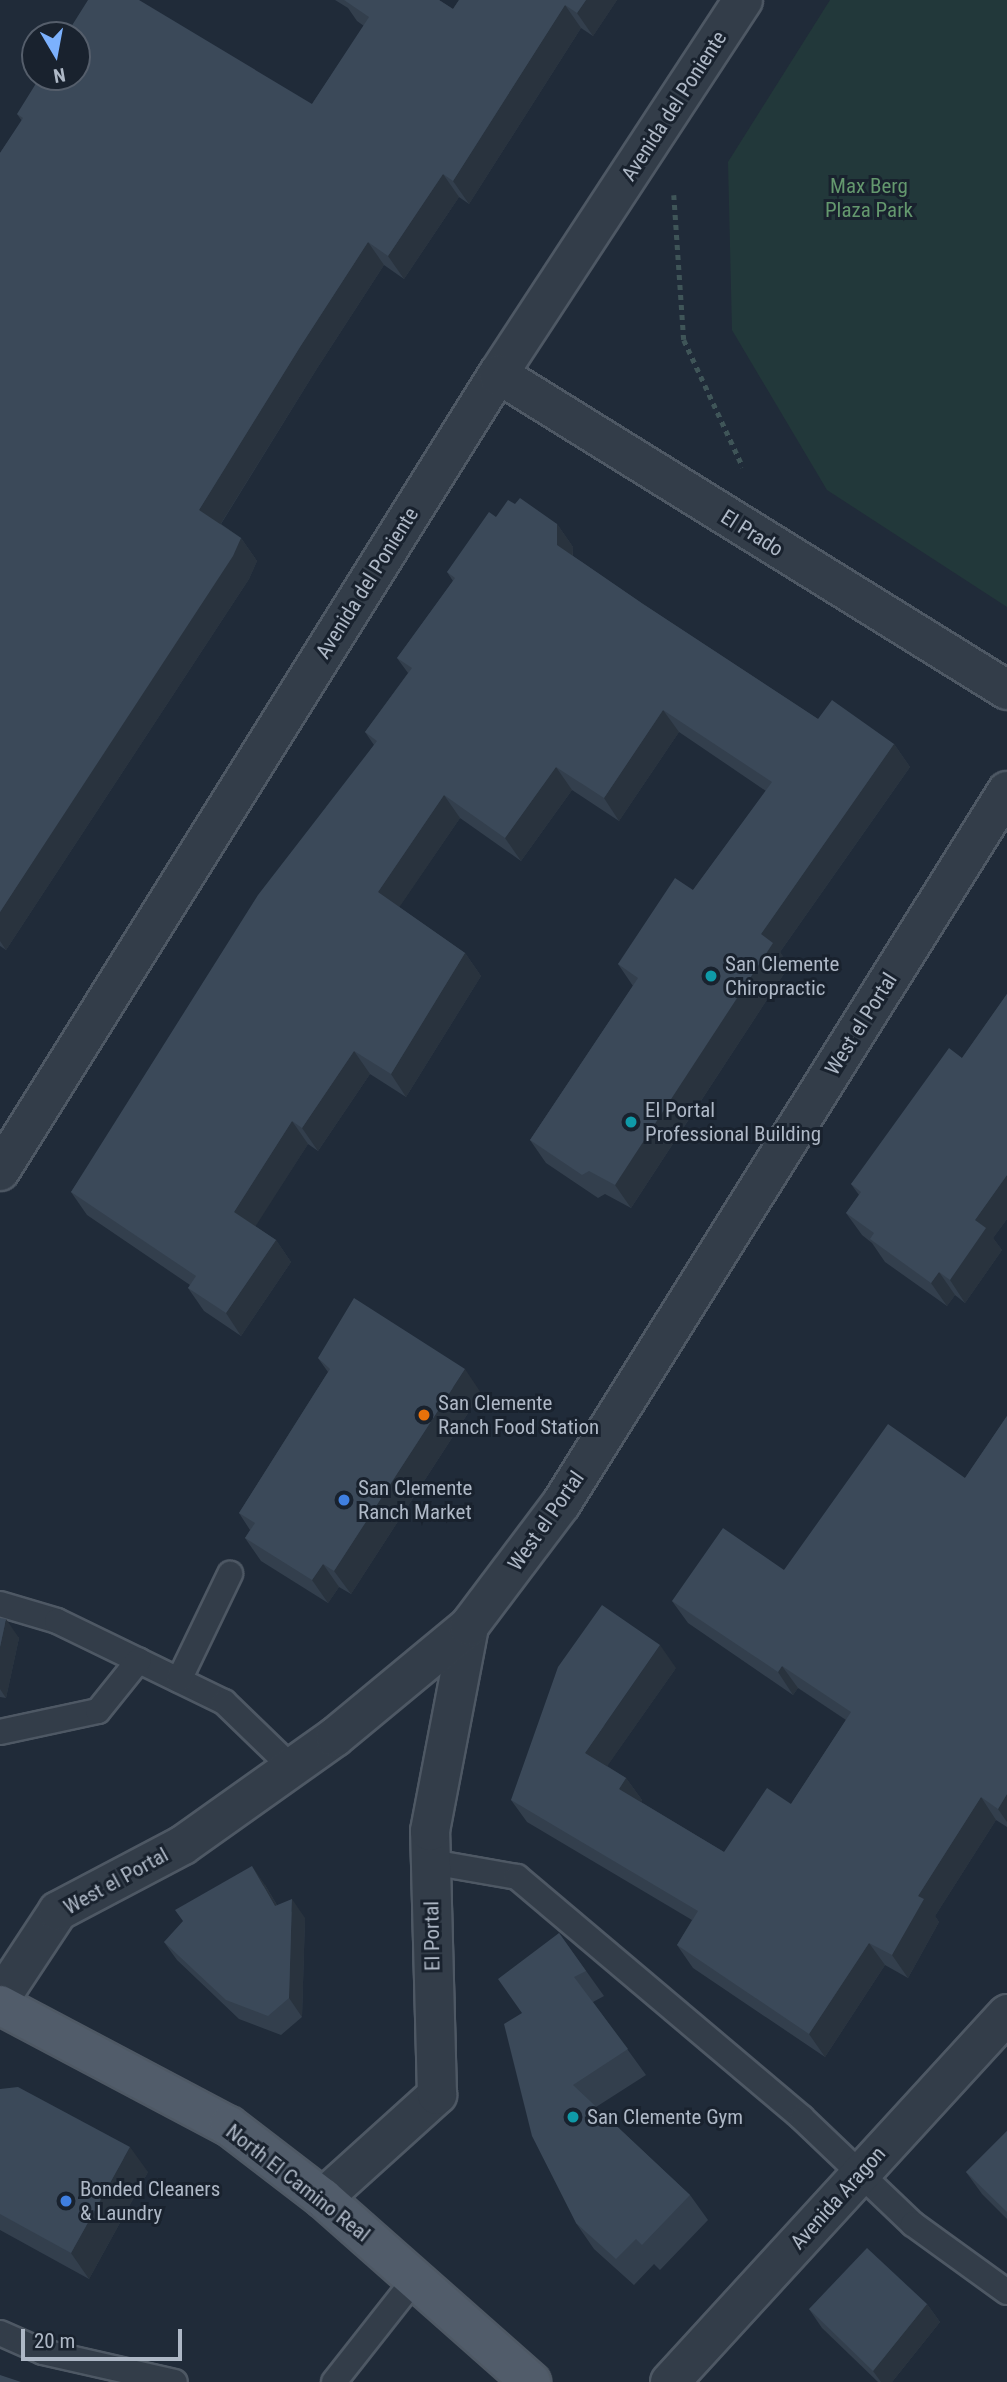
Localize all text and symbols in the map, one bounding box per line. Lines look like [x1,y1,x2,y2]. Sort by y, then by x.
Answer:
north arrow [21,21,91,91]
street label: Avenida del Poniente [616,26,732,186]
text: N [52,63,67,88]
park label: Max Berg Plaza Park [825,173,913,223]
street label: Avenida del Poniente [310,503,424,663]
street label: El Prado [716,504,788,562]
place label: San Clemente Chiropractic [725,951,839,1001]
marker: San Clemente Chiropractic [703,968,719,984]
street label: West el Portal [820,968,902,1080]
place label: El Portal Professional Building [645,1097,821,1147]
marker: El Portal Professional Building [623,1114,639,1130]
place label: San Clemente Ranch Food Station [438,1390,599,1440]
marker: San Clemente Ranch Food Station [416,1407,432,1423]
street label: West el Portal [503,1466,589,1576]
place label: San Clemente Ranch Market [358,1475,472,1525]
marker: San Clemente Ranch Market [336,1492,352,1508]
street label: West el Portal [59,1842,173,1920]
street label: El Portal [419,1901,445,1971]
place label: San Clemente Gym [587,2104,743,2130]
marker: San Clemente Gym [565,2109,581,2125]
street label: North El Camino Real [221,2119,375,2247]
street label: Avenida Aragon [785,2141,891,2255]
place label: Bonded Cleaners & Laundry [80,2176,220,2226]
marker: Bonded Cleaners & Laundry [58,2193,74,2209]
scale bar [24,2316,186,2360]
text: 20 m [34,2329,75,2353]

